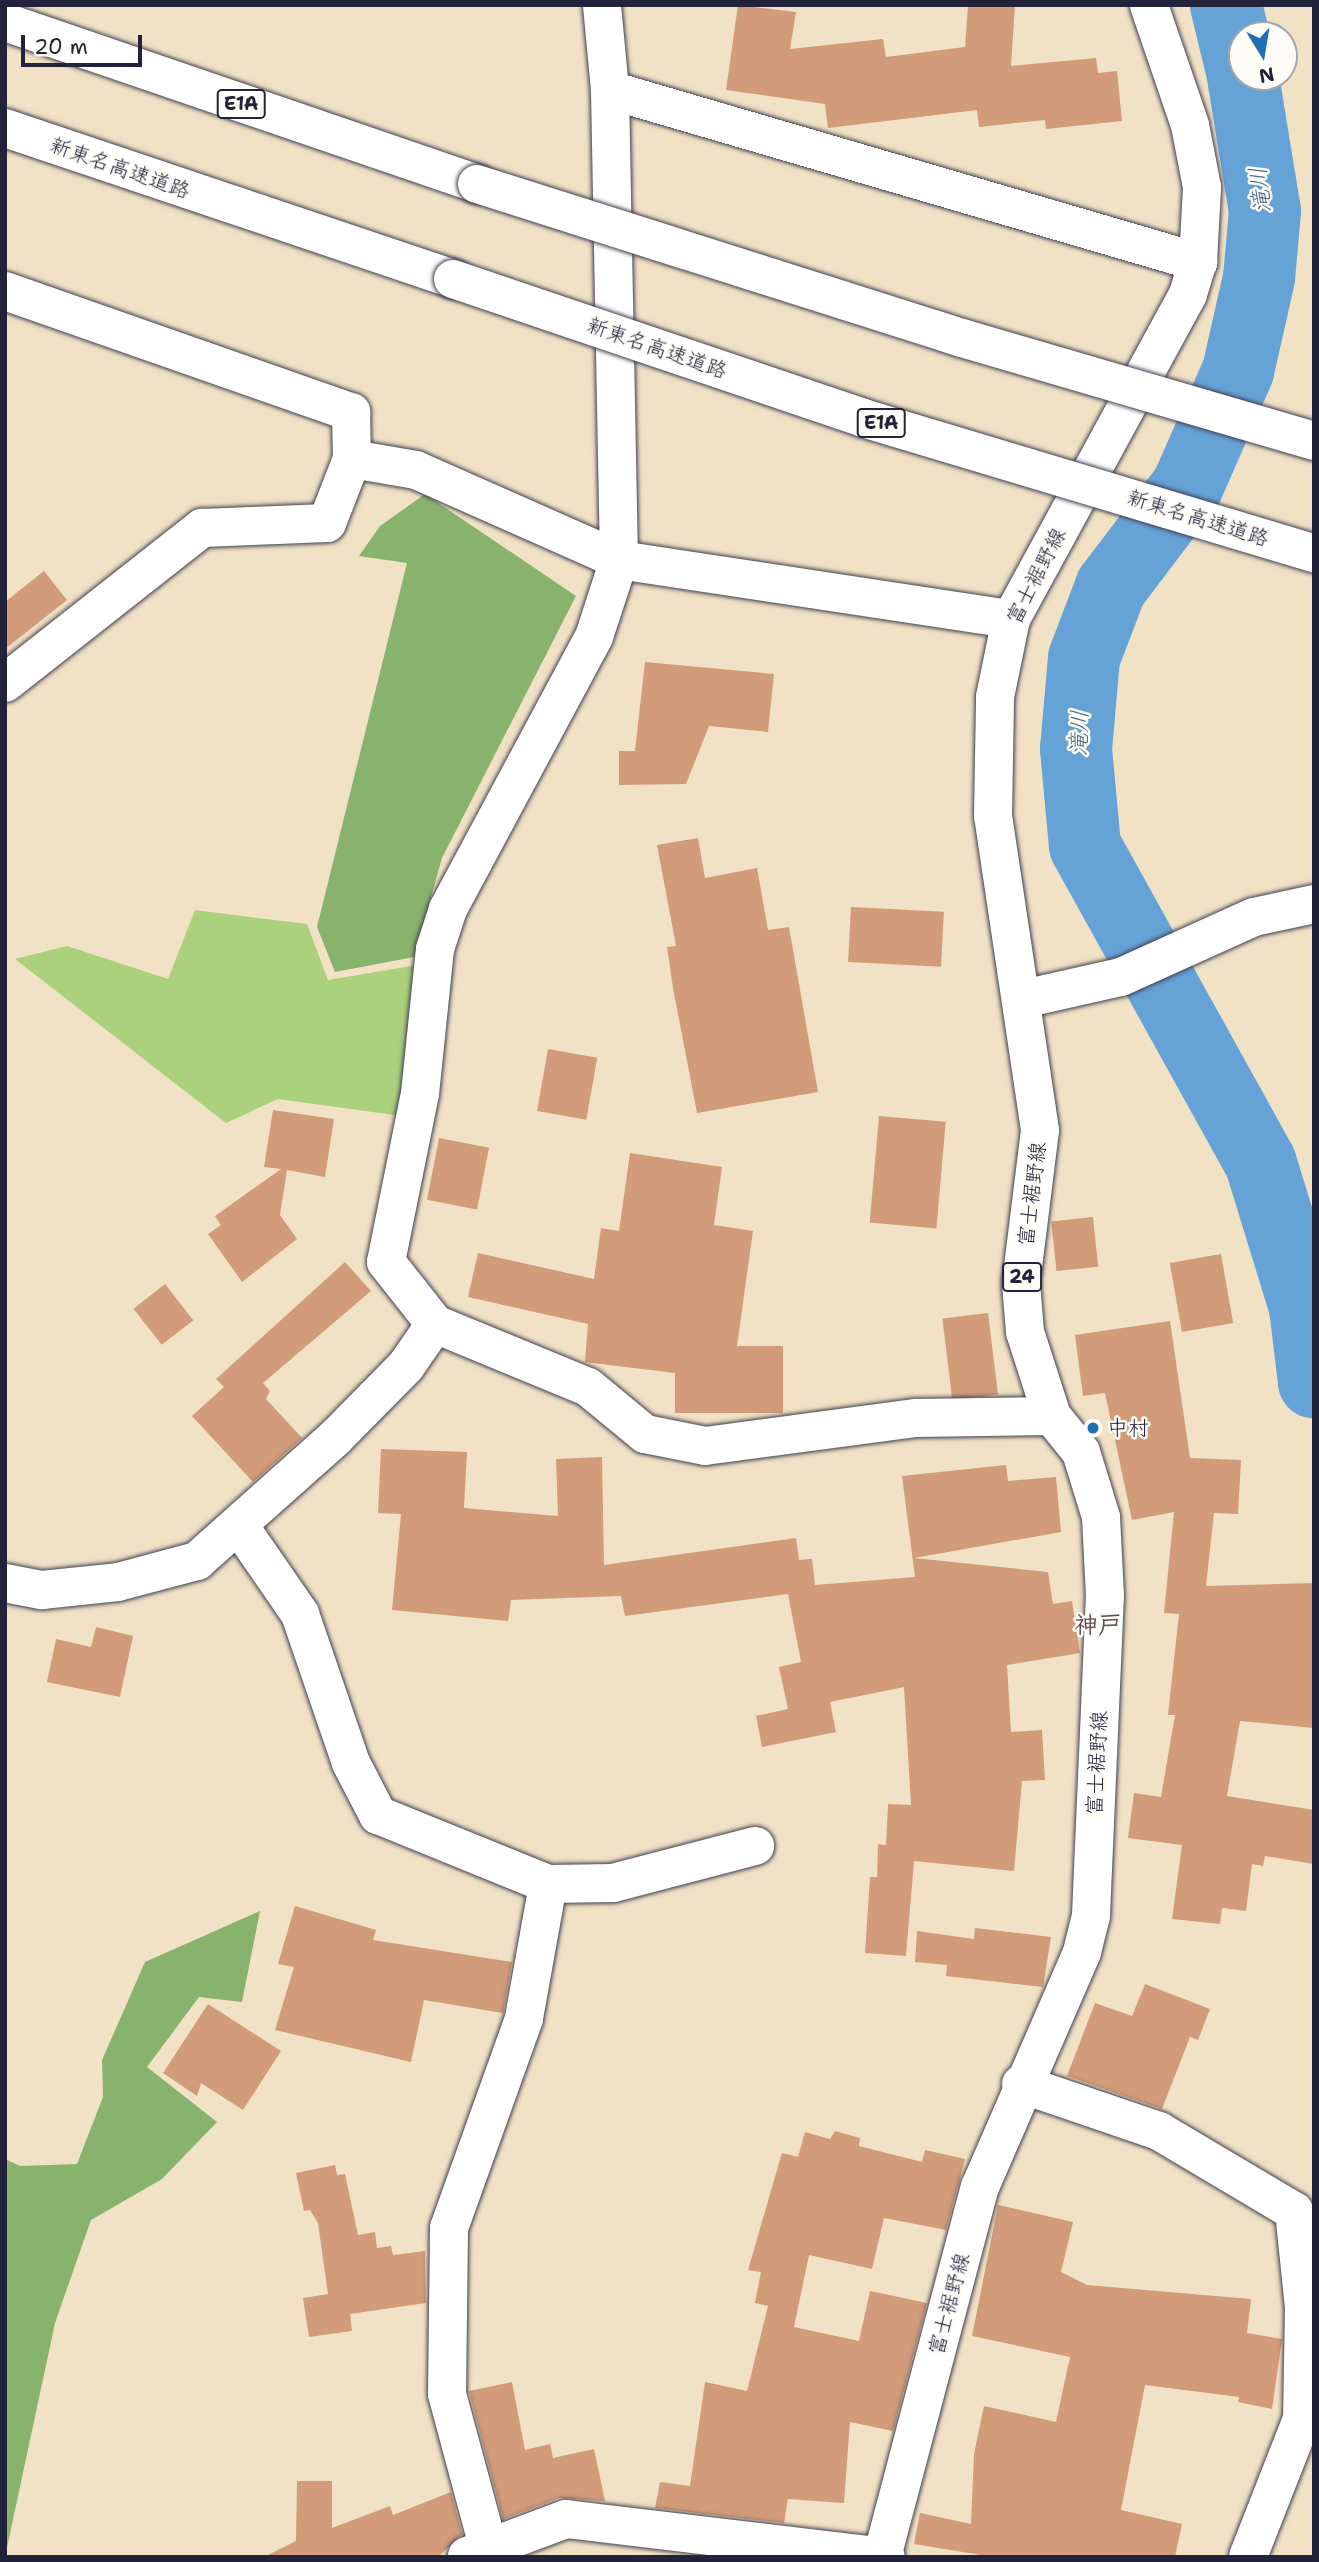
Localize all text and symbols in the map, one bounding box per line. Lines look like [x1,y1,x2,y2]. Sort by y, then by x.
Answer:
scale bar [24,21,145,65]
north arrow [1228,21,1298,91]
text: 20 m [34,33,88,61]
text: N [1257,61,1276,89]
road number: E1A [216,88,266,120]
street label: 新東名高速道路 [46,132,194,204]
water label: 滝川 [1243,165,1277,215]
street label: 新東名高速道路 [583,312,731,384]
road number: E1A [856,408,906,438]
street label: 新東名高速道路 [1124,484,1272,552]
street label: 富士裾野線 [1001,524,1071,628]
water label: 滝川 [1064,710,1094,756]
street label: 富士裾野線 [1013,1140,1051,1248]
road number: 24 [1001,1261,1043,1292]
place label: 中村 [1107,1415,1149,1441]
marker: 中村 [1085,1420,1101,1436]
district label: 神戸 [1074,1612,1122,1640]
street label: 富士裾野線 [1082,1710,1112,1816]
street label: 富士裾野線 [923,2250,975,2358]

